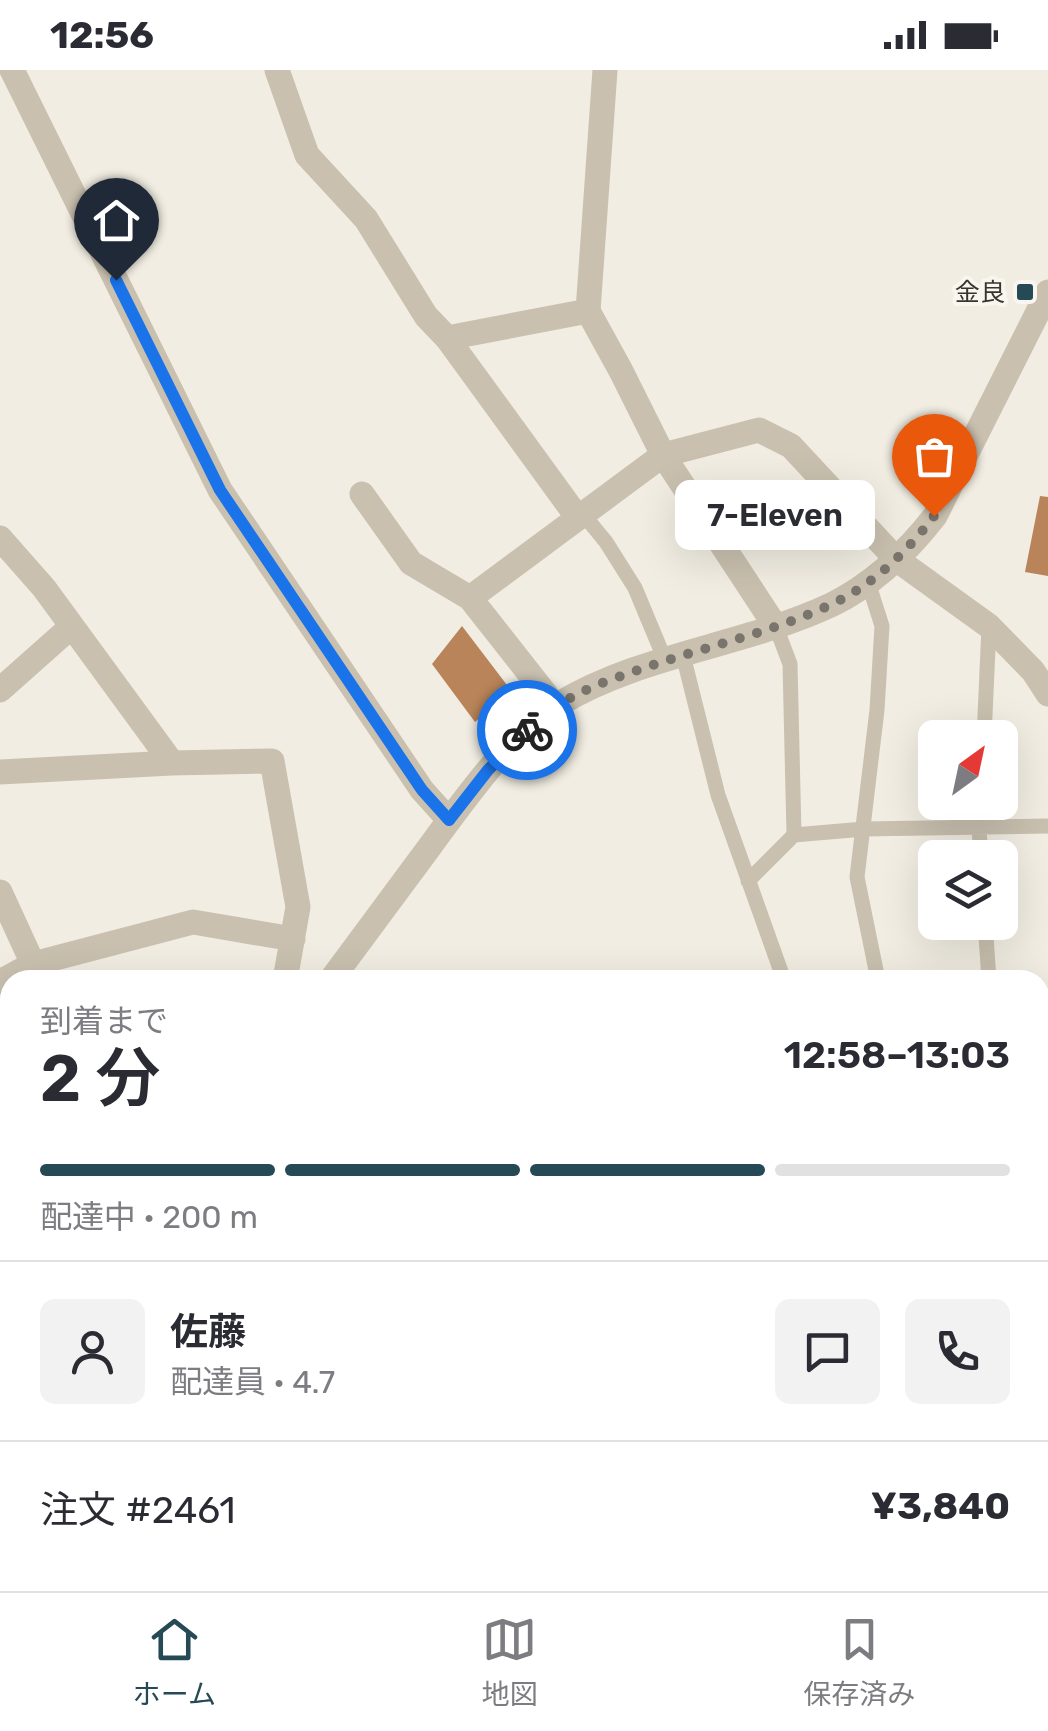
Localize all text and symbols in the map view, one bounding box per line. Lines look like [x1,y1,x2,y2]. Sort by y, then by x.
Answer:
text: 12:56 [50,12,154,58]
pin [74,178,159,281]
icon: home [89,193,144,248]
place label: 金良 [955,278,1005,307]
marker: 金良 [1014,281,1036,303]
pin [892,414,977,517]
icon: bag [907,429,962,484]
callout: 7-Eleven [674,481,874,551]
text: 7-Eleven [707,496,843,534]
courier [477,680,577,780]
icon: bike [500,703,555,758]
north arrow [918,720,1018,820]
map controls [918,720,1018,940]
button: layers [918,840,1018,940]
text: 到着まで [40,1002,168,1040]
text: 12:58–13:03 [784,1032,1010,1078]
text: 2 分 [40,1040,161,1117]
text: 配達中 · 200 m [40,1198,258,1236]
button: person [40,1299,145,1404]
button: chat [775,1299,880,1404]
button: phone [905,1299,1010,1404]
text: 佐藤 [170,1309,246,1355]
text: 配達員 · 4.7 [170,1363,335,1401]
text: ¥3,840 [871,1483,1010,1529]
text: 注文 #2461 [40,1487,236,1533]
tab: ホーム [133,1612,216,1712]
tab: 地図 [482,1612,538,1712]
tab: 保存済み [803,1612,915,1712]

